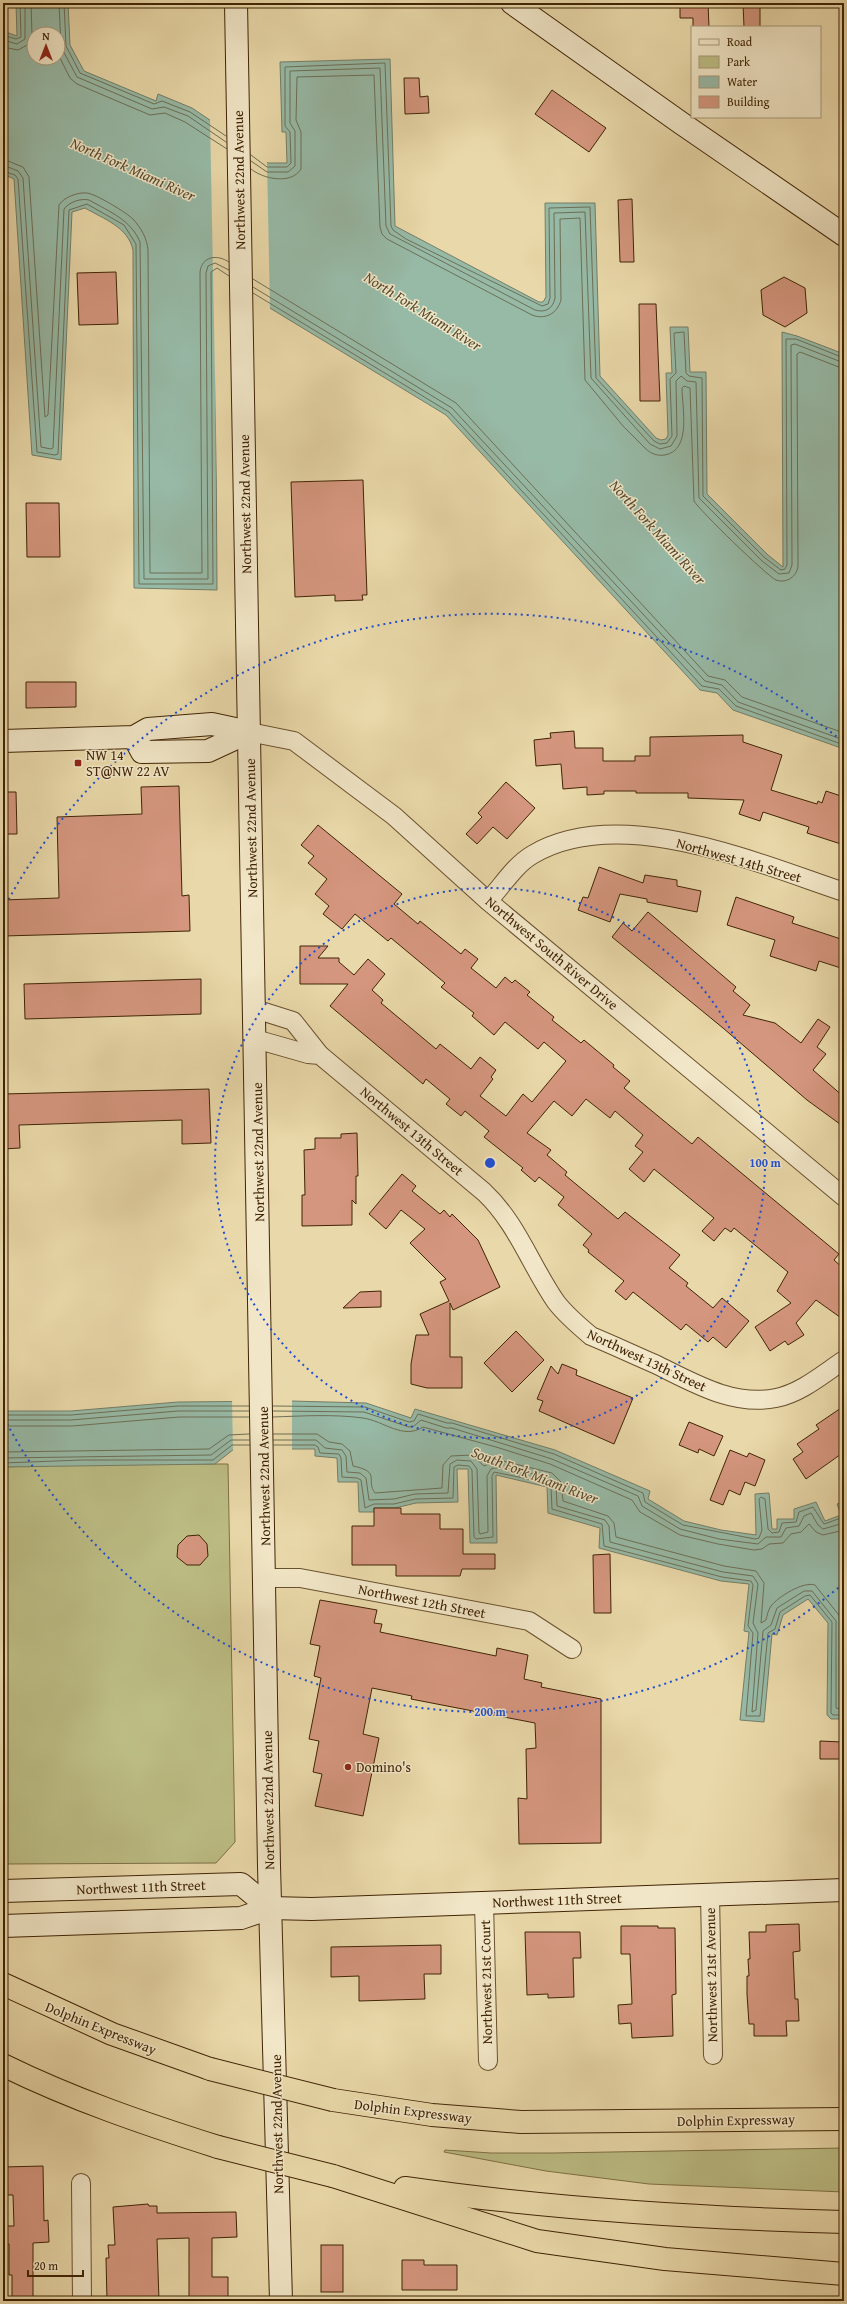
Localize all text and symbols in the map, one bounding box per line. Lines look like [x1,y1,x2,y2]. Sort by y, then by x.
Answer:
north arrow [26,26,66,66]
legend [691,26,821,118]
text: N [42,28,50,44]
text: Road [727,33,753,50]
text: Park [727,53,751,70]
text: Water [727,73,757,90]
text: Building [727,93,770,110]
street label: Northwest 22nd Avenue [228,110,250,250]
water label: North Fork Miami River [67,132,199,206]
water label: North Fork Miami River [360,266,486,356]
street label: Northwest 22nd Avenue [234,434,256,574]
water label: North Fork Miami River [605,475,711,589]
place label: NW 14 ST@NW 22 AV [86,745,170,781]
marker: NW 14 ST@NW 22 AV [73,758,83,768]
street label: Northwest 22nd Avenue [240,758,262,898]
street label: Northwest 14th Street [674,833,804,887]
street label: Northwest South River Drive [481,891,623,1015]
street label: Northwest 22nd Avenue [247,1082,269,1222]
street label: Northwest 13th Street [356,1082,468,1180]
text: 100 m [749,1154,782,1171]
centre of rings [483,1156,497,1170]
street label: Northwest 13th Street [584,1324,710,1396]
street label: Northwest 22nd Avenue [253,1406,275,1546]
water label: South Fork Miami River [468,1441,602,1509]
street label: Northwest 12th Street [357,1579,488,1623]
text: 200 m [474,1703,507,1720]
street label: Northwest 22nd Avenue [257,1730,279,1870]
place label: Domino's [356,1757,411,1777]
marker: Domino's [343,1762,353,1772]
street label: Northwest 11th Street [76,1875,206,1899]
street label: Northwest 11th Street [492,1888,622,1912]
street label: Northwest 21st Avenue [700,1907,722,2043]
street label: Northwest 21st Court [475,1919,497,2045]
street label: Dolphin Expressway [42,1997,160,2059]
street label: Northwest 22nd Avenue [266,2054,288,2194]
street label: Dolphin Expressway [353,2094,473,2128]
street label: Dolphin Expressway [677,2109,795,2131]
scale bar [28,2252,83,2278]
text: 20 m [34,2257,58,2274]

